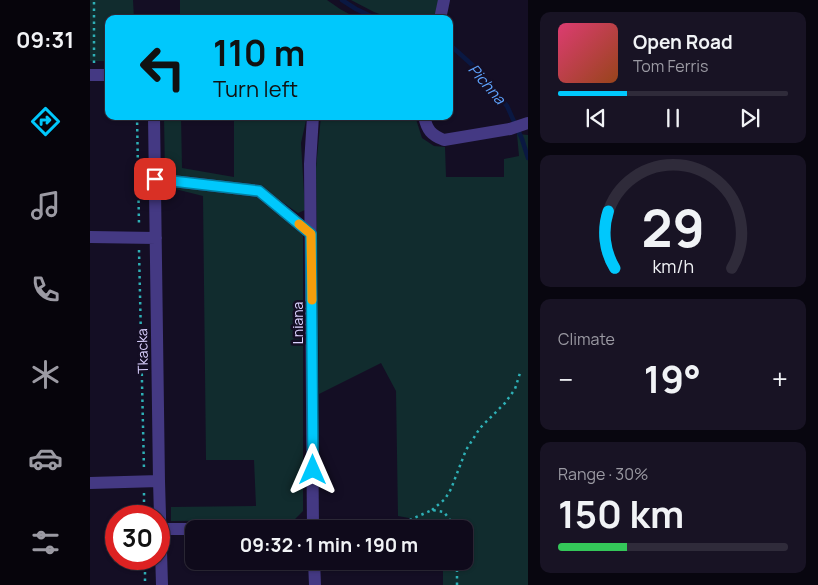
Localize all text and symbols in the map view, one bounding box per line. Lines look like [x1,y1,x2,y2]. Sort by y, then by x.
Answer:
text: 09:31 [16,25,74,55]
text: 110 m [213,29,305,77]
text: Open Road [633,29,733,55]
icon: left [130,35,195,100]
text: Tom Ferris [633,55,708,77]
water label: Pichna [464,59,511,109]
text: Turn left [213,74,298,104]
icon: directions [28,104,63,139]
icon: previous [582,104,610,132]
icon: pause [659,104,687,132]
icon: next [736,104,764,132]
pin [134,158,176,200]
icon: arrive [141,165,169,193]
icon: music [28,188,63,223]
text: 29 [641,192,705,263]
text: km/h [652,254,694,278]
icon: phone [28,272,63,307]
street label: Lniana [288,302,307,344]
street label: Tkacka [132,328,152,374]
text: Climate [558,328,615,350]
text: 19° [644,352,701,404]
icon: climate [28,357,63,392]
text: − [558,360,573,398]
text: + [772,360,788,398]
icon: car [28,441,63,476]
position arrow [286,443,338,495]
text: Range · 30% [558,463,648,485]
text: 150 km [558,487,684,539]
speed limit sign: 30 [105,505,170,570]
icon: filters [28,525,63,560]
text: 09:32 · 1 min · 190 m [240,532,418,558]

